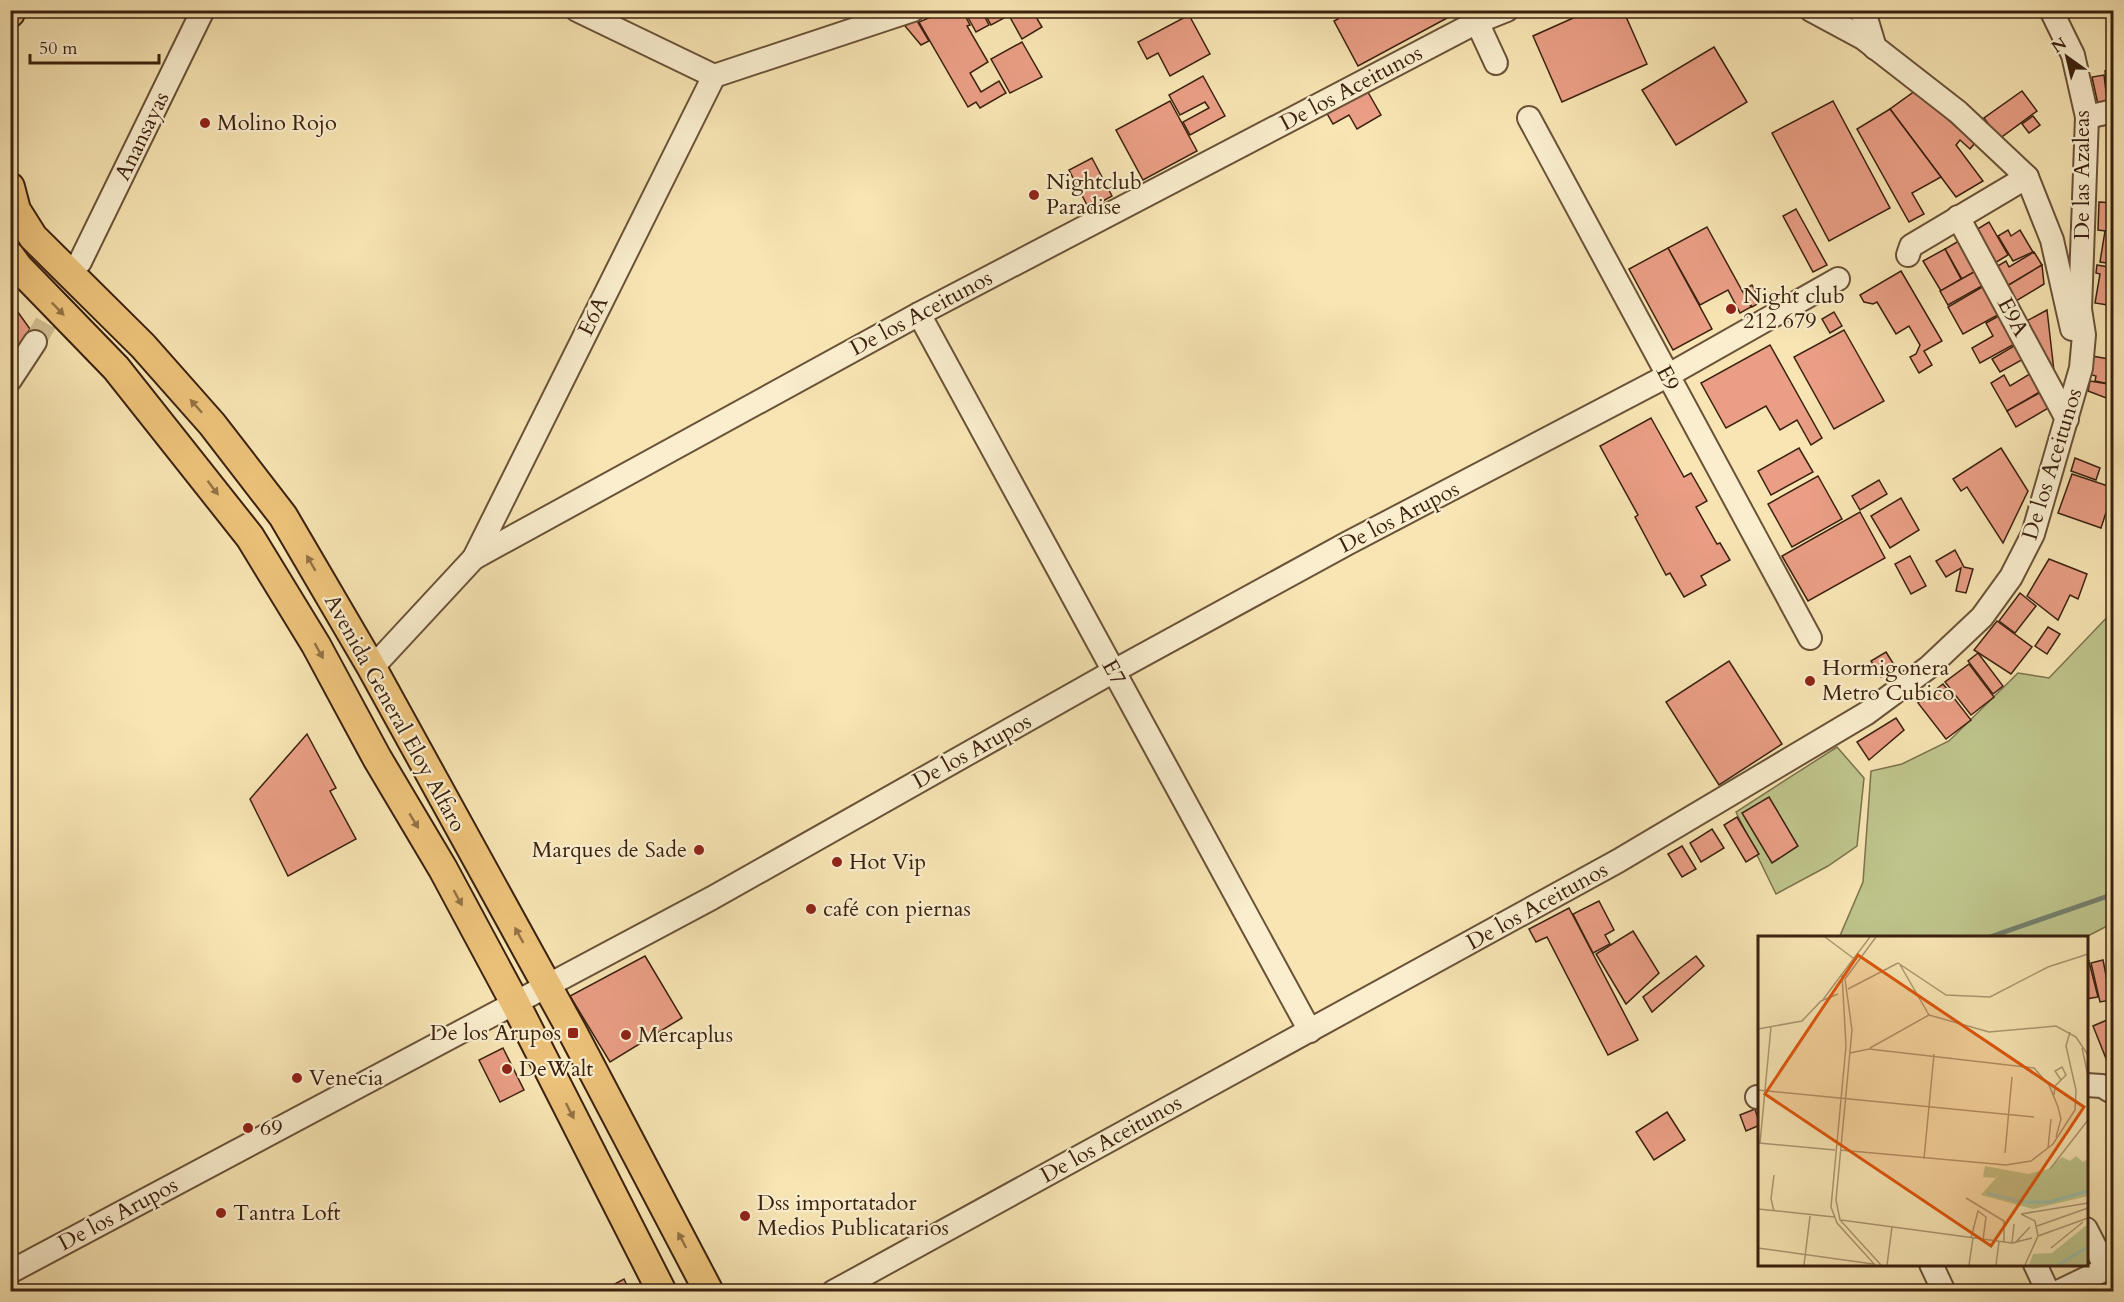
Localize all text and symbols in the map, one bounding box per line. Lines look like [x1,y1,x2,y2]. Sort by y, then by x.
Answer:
scale bar [30,27,159,65]
north arrow [2037,27,2097,87]
text: N [2047,32,2071,58]
text: 50 m [39,36,78,61]
street label: De los Aceitunos [1275,38,1427,138]
street label: Anansayas [108,86,176,186]
place label: Molino Rojo [217,108,337,138]
street label: De las Azaleas [2067,110,2097,240]
marker: Molino Rojo [198,116,212,130]
place label: Nightclub Paradise [1046,167,1142,222]
marker: Nightclub Paradise [1027,188,1041,202]
street label: De los Aceitunos [845,263,997,363]
place label: Night club 212 679 [1743,281,1845,336]
street label: E6A [571,291,616,341]
street label: E9A [1990,292,2036,342]
one-way arrow [51,301,65,315]
marker: Night club 212 679 [1724,302,1738,316]
street label: E9 [1649,360,1687,396]
street label: De los Aceitunos [2015,384,2089,544]
one-way arrow [190,399,203,414]
street label: De los Arupos [1334,474,1464,560]
one-way arrow [206,481,218,496]
one-way arrow [305,555,316,571]
street label: Avenida General Eloy Alfaro [317,589,473,837]
one-way arrow [314,643,324,660]
place label: Hormigonera Metro Cubico [1822,653,1954,708]
street label: E7 [1095,654,1133,690]
marker: Hormigonera Metro Cubico [1803,674,1817,688]
street label: De los Arupos [907,706,1037,796]
one-way arrow [409,813,420,829]
place label: Marques de Sade [532,835,687,865]
marker: Marques de Sade [692,843,706,857]
place label: Hot Vip [849,847,926,877]
marker: Hot Vip [830,855,844,869]
street label: De los Aceitunos [1461,855,1613,957]
one-way arrow [453,889,463,906]
place label: café con piernas [823,894,971,924]
marker: café con piernas [804,902,818,916]
one-way arrow [514,926,524,943]
inset map [1758,936,2088,1266]
place label: De los Arupos [430,1018,561,1048]
place label: Mercaplus [638,1020,733,1050]
marker: De los Arupos [566,1026,580,1040]
marker: Mercaplus [619,1028,633,1042]
place label: DeWalt [519,1054,593,1084]
marker: DeWalt [500,1062,514,1076]
place label: Venecia [309,1063,384,1093]
marker: Venecia [290,1071,304,1085]
street label: De los Aceitunos [1035,1088,1187,1190]
one-way arrow [565,1103,575,1120]
place label: 69 [260,1113,283,1143]
marker: 69 [241,1121,255,1135]
street label: De los Arupos [53,1170,183,1258]
place label: Dss importatador Medios Publicatarios [757,1188,949,1243]
place label: Tantra Loft [233,1198,340,1228]
marker: Tantra Loft [214,1206,228,1220]
marker: Dss importatador Medios Publicatarios [738,1209,752,1223]
one-way arrow [677,1231,686,1248]

